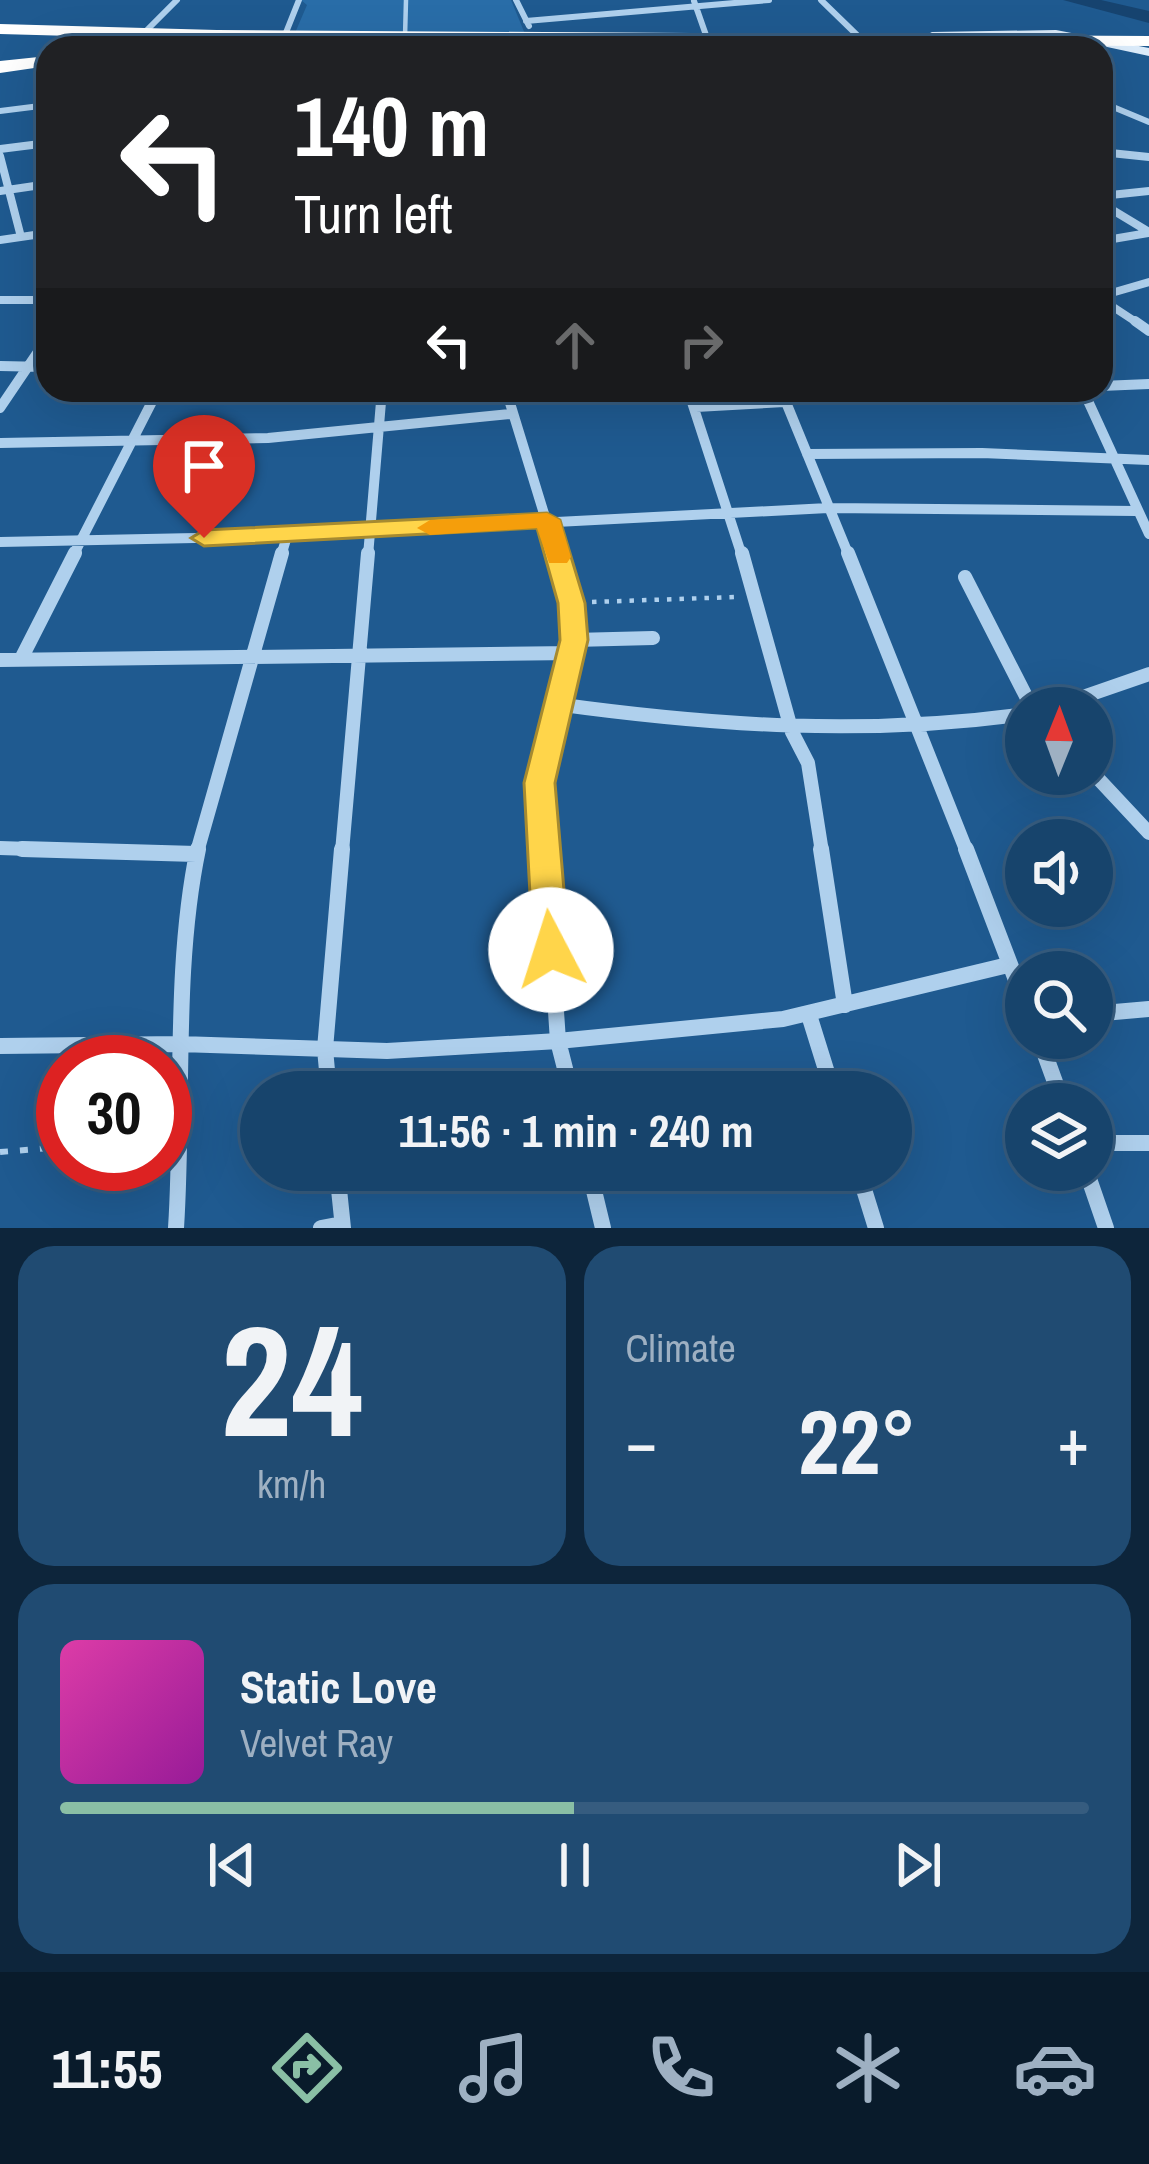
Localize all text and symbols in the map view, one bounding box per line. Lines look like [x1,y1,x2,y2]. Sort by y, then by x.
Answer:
text: 140 m [294,69,489,182]
icon: left [96,84,252,240]
text: Turn left [294,177,453,250]
icon: left [416,312,482,378]
icon: ahead [542,312,608,378]
icon: right [668,312,734,378]
pin [153,415,255,538]
icon: arrive [171,433,237,499]
north arrow [1005,687,1113,795]
map controls [1005,687,1113,1191]
button: sound [1005,819,1113,927]
position arrow [488,887,614,1013]
button: search [1005,951,1113,1059]
speed limit sign: 30 [36,1035,192,1191]
button: layers [1005,1083,1113,1191]
text: 11:56 · 1 min · 240 m [399,1100,753,1161]
text: 24 [221,1275,363,1485]
text: Climate [626,1322,736,1374]
text: 22° [798,1381,916,1502]
text: − [626,1397,657,1486]
text: + [1057,1397,1089,1486]
text: km/h [257,1458,326,1510]
text: Static Love [240,1656,437,1717]
text: Velvet Ray [240,1717,393,1769]
icon: previous [199,1832,265,1898]
icon: pause [542,1832,608,1898]
icon: next [885,1832,951,1898]
icon: directions [265,2026,349,2110]
icon: music [452,2026,536,2110]
icon: phone [639,2026,723,2110]
icon: climate [826,2026,910,2110]
icon: car [1013,2026,1097,2110]
text: 11:55 [52,2032,162,2105]

